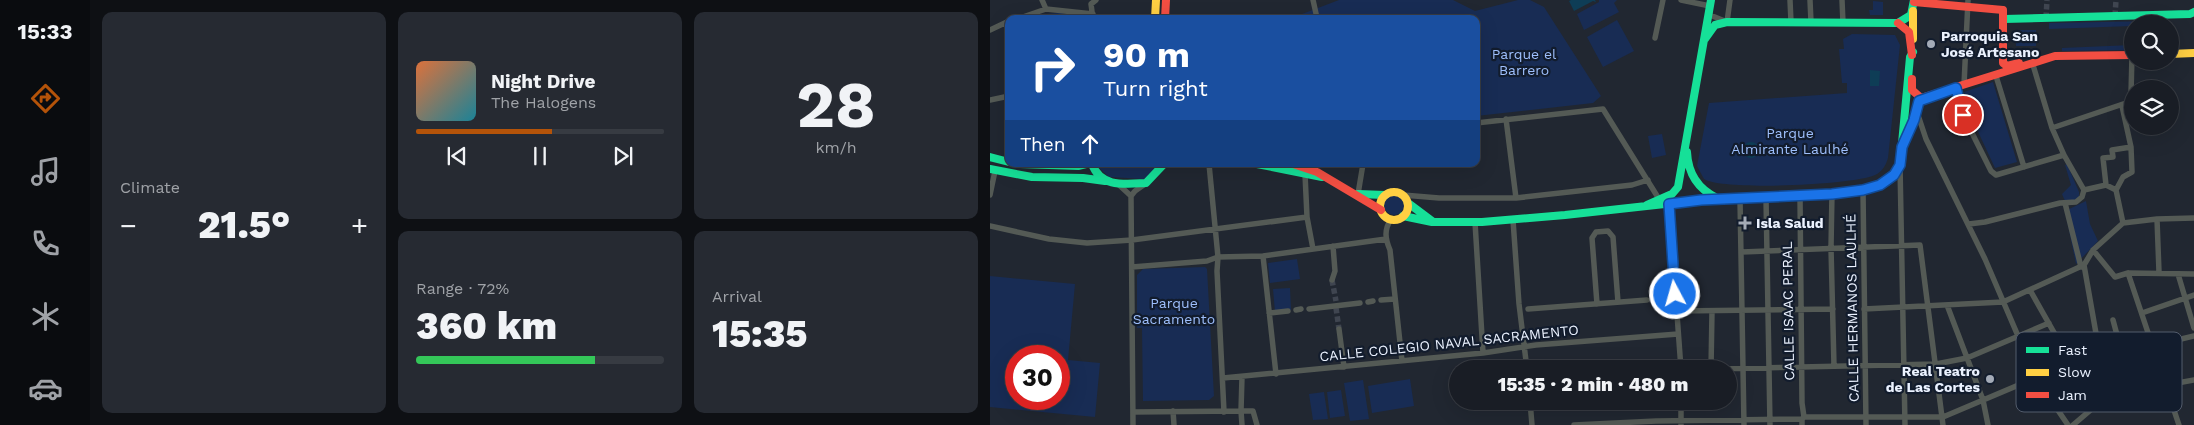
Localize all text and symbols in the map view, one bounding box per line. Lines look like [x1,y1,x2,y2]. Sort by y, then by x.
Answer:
map controls [2124,15,2179,135]
button: search [2124,15,2179,70]
text: 15:33 [17,19,73,44]
place label: Parroquia San José Artesano [1941,28,2039,60]
text: 90 m [1103,34,1190,76]
icon: right [1020,35,1085,100]
marker: Parroquia San José Artesano [1925,38,1937,50]
park label: Parque el Barrero [1492,46,1557,78]
text: 28 [796,67,876,143]
text: Night Drive [491,70,596,93]
text: Turn right [1103,76,1208,101]
button: layers [2124,80,2179,135]
icon: directions [28,81,63,116]
text: The Halogens [491,93,596,112]
pin [1942,94,1984,136]
icon: arrive [1949,101,1977,129]
park label: Parque Almirante Laulhé [1731,125,1849,157]
icon: ahead [1076,130,1104,158]
text: Then [1020,133,1066,156]
text: km/h [815,138,857,157]
icon: previous [443,142,471,170]
icon: pause [526,142,554,170]
icon: next [609,142,637,170]
icon: music [28,154,63,189]
text: Climate [120,178,180,197]
text: 21.5° [198,203,290,247]
text: − [120,209,137,242]
text: + [351,209,368,242]
street label: CALLE HERMANOS LAULHÉ [1842,214,1862,402]
place label: Isla Salud [1756,215,1824,231]
marker: Isla Salud [1738,216,1752,230]
icon: phone [28,226,63,261]
street label: CALLE ISAAC PERAL [1779,241,1797,381]
position arrow [1648,267,1700,319]
text: Range · 72% [416,279,509,298]
text: Arrival [712,287,762,306]
park label: Parque Sacramento [1133,295,1215,327]
icon: climate [28,299,63,334]
text: 360 km [416,304,557,348]
text: 15:35 [712,312,808,356]
street label: CALLE COLEGIO NAVAL SACRAMENTO [1319,321,1579,365]
legend [2016,332,2182,412]
text: Fast [2058,342,2087,358]
speed limit sign: 30 [1005,345,1070,410]
place label: Real Teatro de Las Cortes [1886,363,1981,395]
text: Slow [2058,364,2091,380]
icon: car [28,371,63,406]
text: 15:35 · 2 min · 480 m [1498,373,1688,396]
marker: Real Teatro de Las Cortes [1984,373,1996,385]
text: Jam [2058,387,2087,403]

